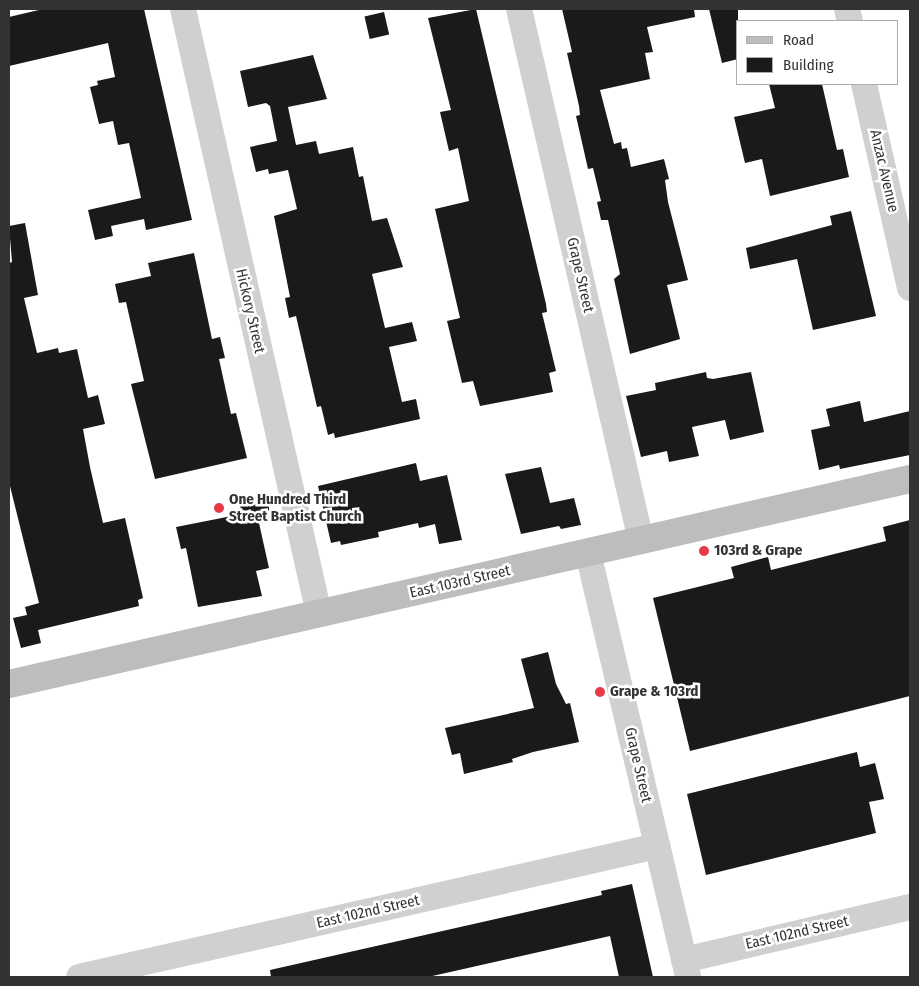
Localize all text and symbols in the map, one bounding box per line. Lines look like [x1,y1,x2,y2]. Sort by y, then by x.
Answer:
legend [736,20,899,85]
text: Road [783,31,814,49]
text: Building [783,56,834,74]
street label: Anzac Avenue [866,128,902,214]
street label: Grape Street [563,236,597,314]
street label: Hickory Street [232,267,268,355]
place label: One Hundred Third Street Baptist Church [229,490,362,525]
marker: One Hundred Third Street Baptist Church [213,502,225,514]
place label: 103rd & Grape [714,542,802,560]
marker: 103rd & Grape [698,545,710,557]
street label: East 103rd Street [408,562,512,602]
place label: Grape & 103rd [610,683,698,701]
marker: Grape & 103rd [594,686,606,698]
street label: Grape Street [621,726,655,804]
street label: East 102nd Street [315,891,421,933]
street label: East 102nd Street [744,912,850,954]

